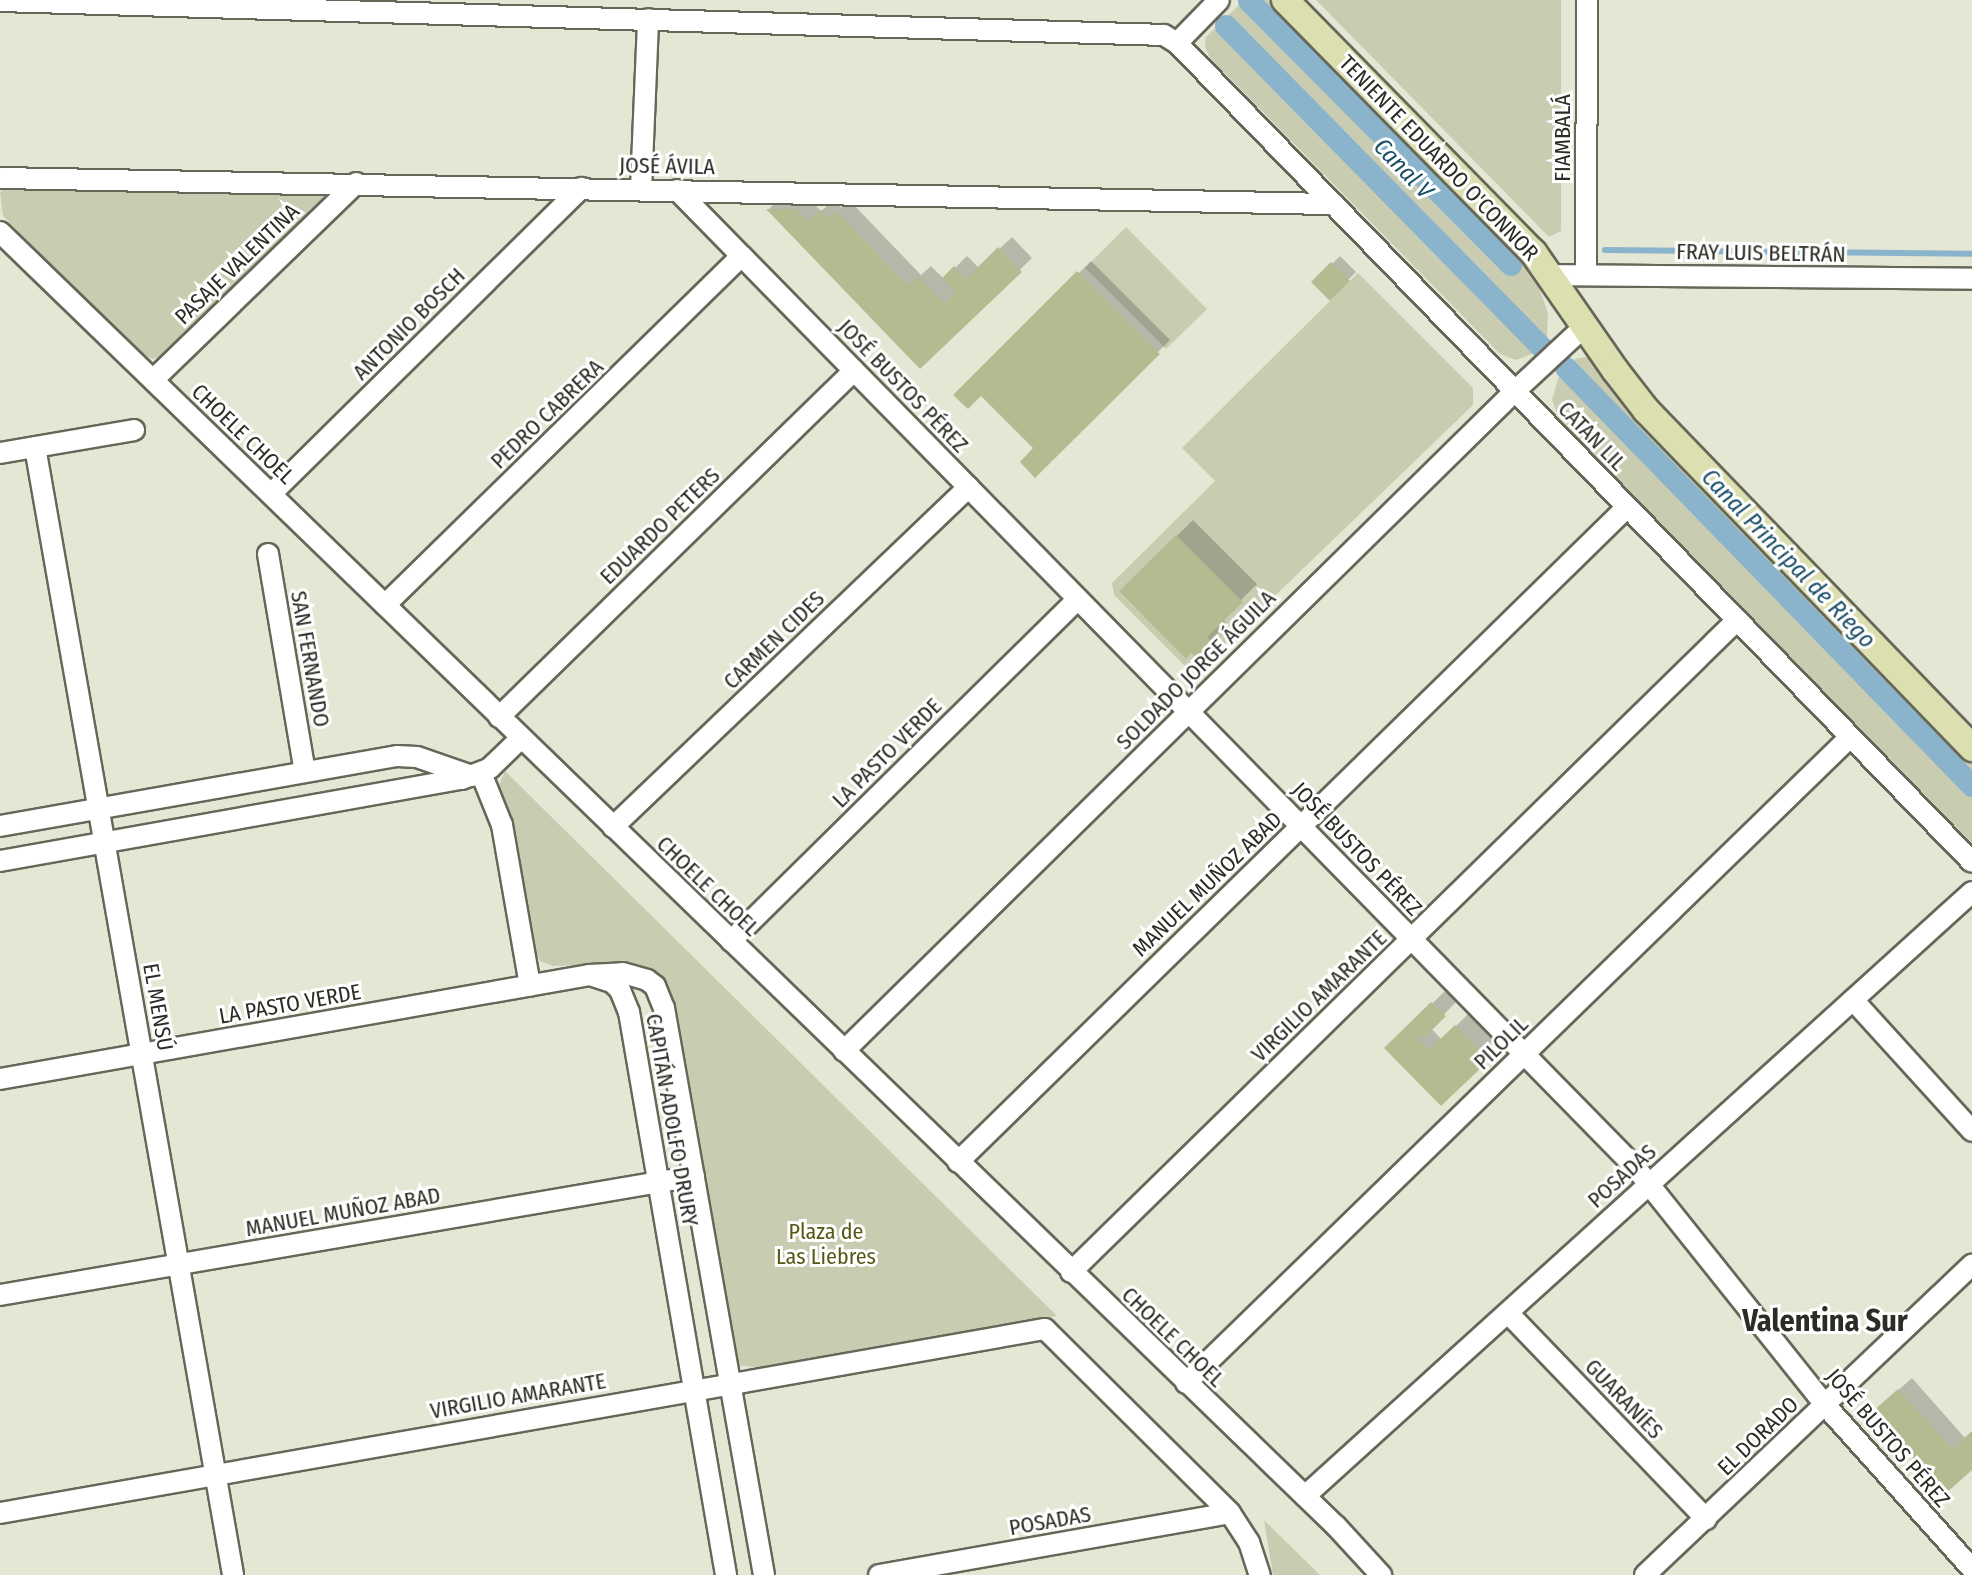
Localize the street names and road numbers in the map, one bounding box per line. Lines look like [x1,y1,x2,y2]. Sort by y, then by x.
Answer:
street label: TENIENTE EDUARDO O'CONNOR [1334,50,1544,266]
street label: FIAMBALÁ [1550,94,1576,182]
street label: JOSÉ ÁVILA [619,152,715,180]
street label: PASAJE VALENTINA [169,198,305,330]
street label: FRAY LUIS BELTRÁN [1676,238,1846,268]
street label: ANTONIO BOSCH [348,263,470,385]
street label: JOSÉ BUSTOS PÉREZ [833,314,973,458]
street label: PEDRO CABRERA [485,354,609,474]
street label: CHOELE CHOEL [186,379,300,489]
street label: CATAN LIL [1553,396,1631,476]
street label: EDUARDO PETERS [595,462,725,590]
street label: CARMEN CIDES [718,585,830,695]
street label: SOLDADO JORGE ÁGUILA [1111,585,1281,755]
street label: SAN FERNANDO [285,589,335,729]
street label: LA PASTO VERDE [827,693,947,813]
street label: JOSÉ BUSTOS PÉREZ [1287,777,1427,921]
street label: MANUEL MUÑOZ ABAD [1127,806,1287,962]
street label: CHOELE CHOEL [651,831,765,941]
street label: VIRGILIO AMARANTE [1246,925,1392,1067]
street label: EL MENSÚ [137,961,179,1053]
street label: LA PASTO VERDE [217,979,363,1029]
street label: PILOLIL [1468,1011,1534,1075]
street label: CAPITÁN ADOLFO DRURY [640,1012,704,1228]
street label: POSADAS [1582,1139,1662,1213]
street label: MANUEL MUÑOZ ABAD [244,1182,442,1242]
street label: CHOELE CHOEL [1116,1282,1230,1392]
street label: GUARANÍES [1580,1354,1668,1444]
street label: JOSÉ BUSTOS PÉREZ [1821,1363,1955,1513]
street label: VIRGILIO AMARANTE [428,1368,608,1424]
street label: EL DORADO [1712,1391,1804,1481]
street label: POSADAS [1007,1501,1093,1541]

